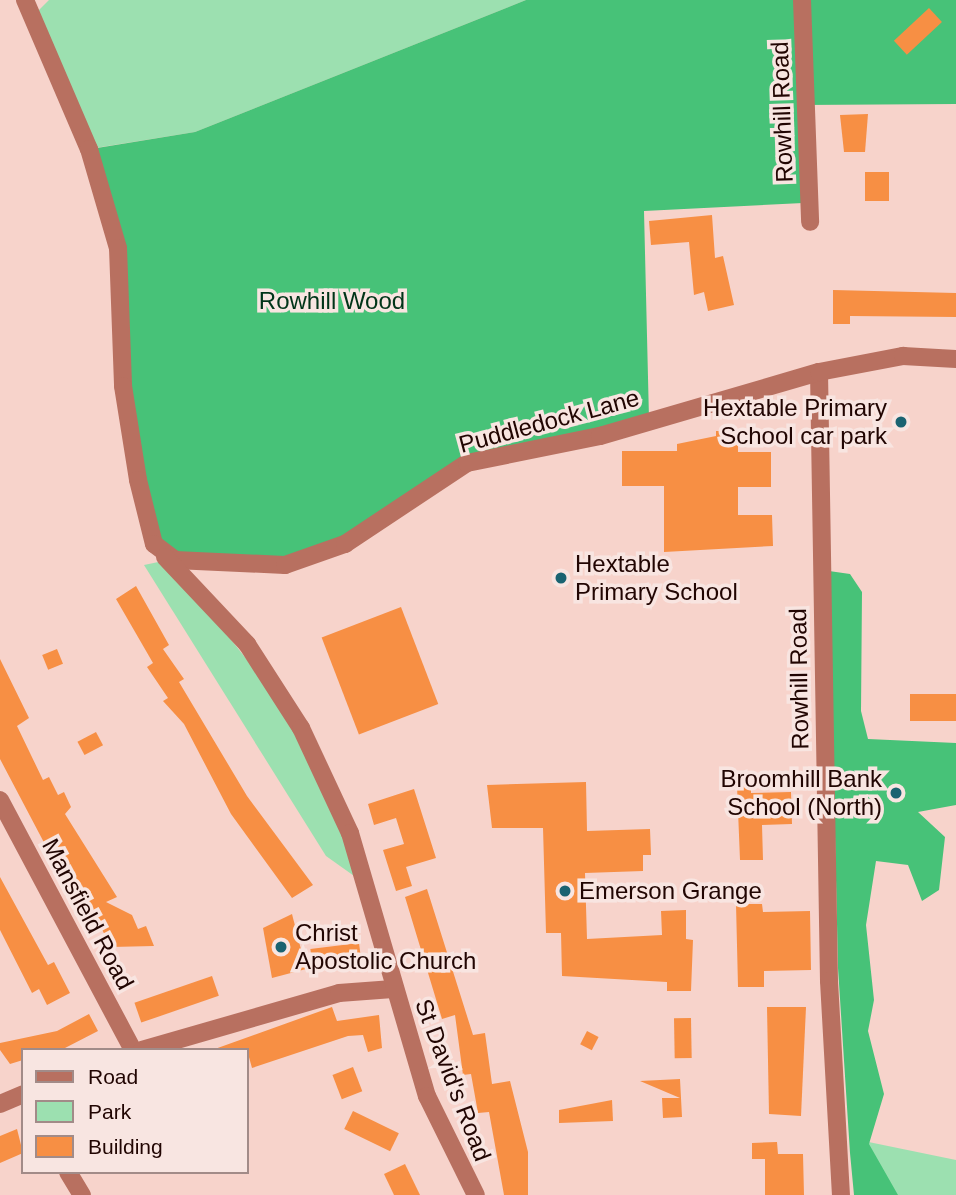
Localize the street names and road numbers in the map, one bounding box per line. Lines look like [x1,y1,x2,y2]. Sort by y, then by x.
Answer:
street label: Rowhill Road [765,41,799,183]
street label: Puddledock Lane [456,383,642,459]
street label: Rowhill Road [783,608,815,750]
street label: Mansfield Road [36,834,140,994]
street label: St David's Road [409,995,497,1165]

